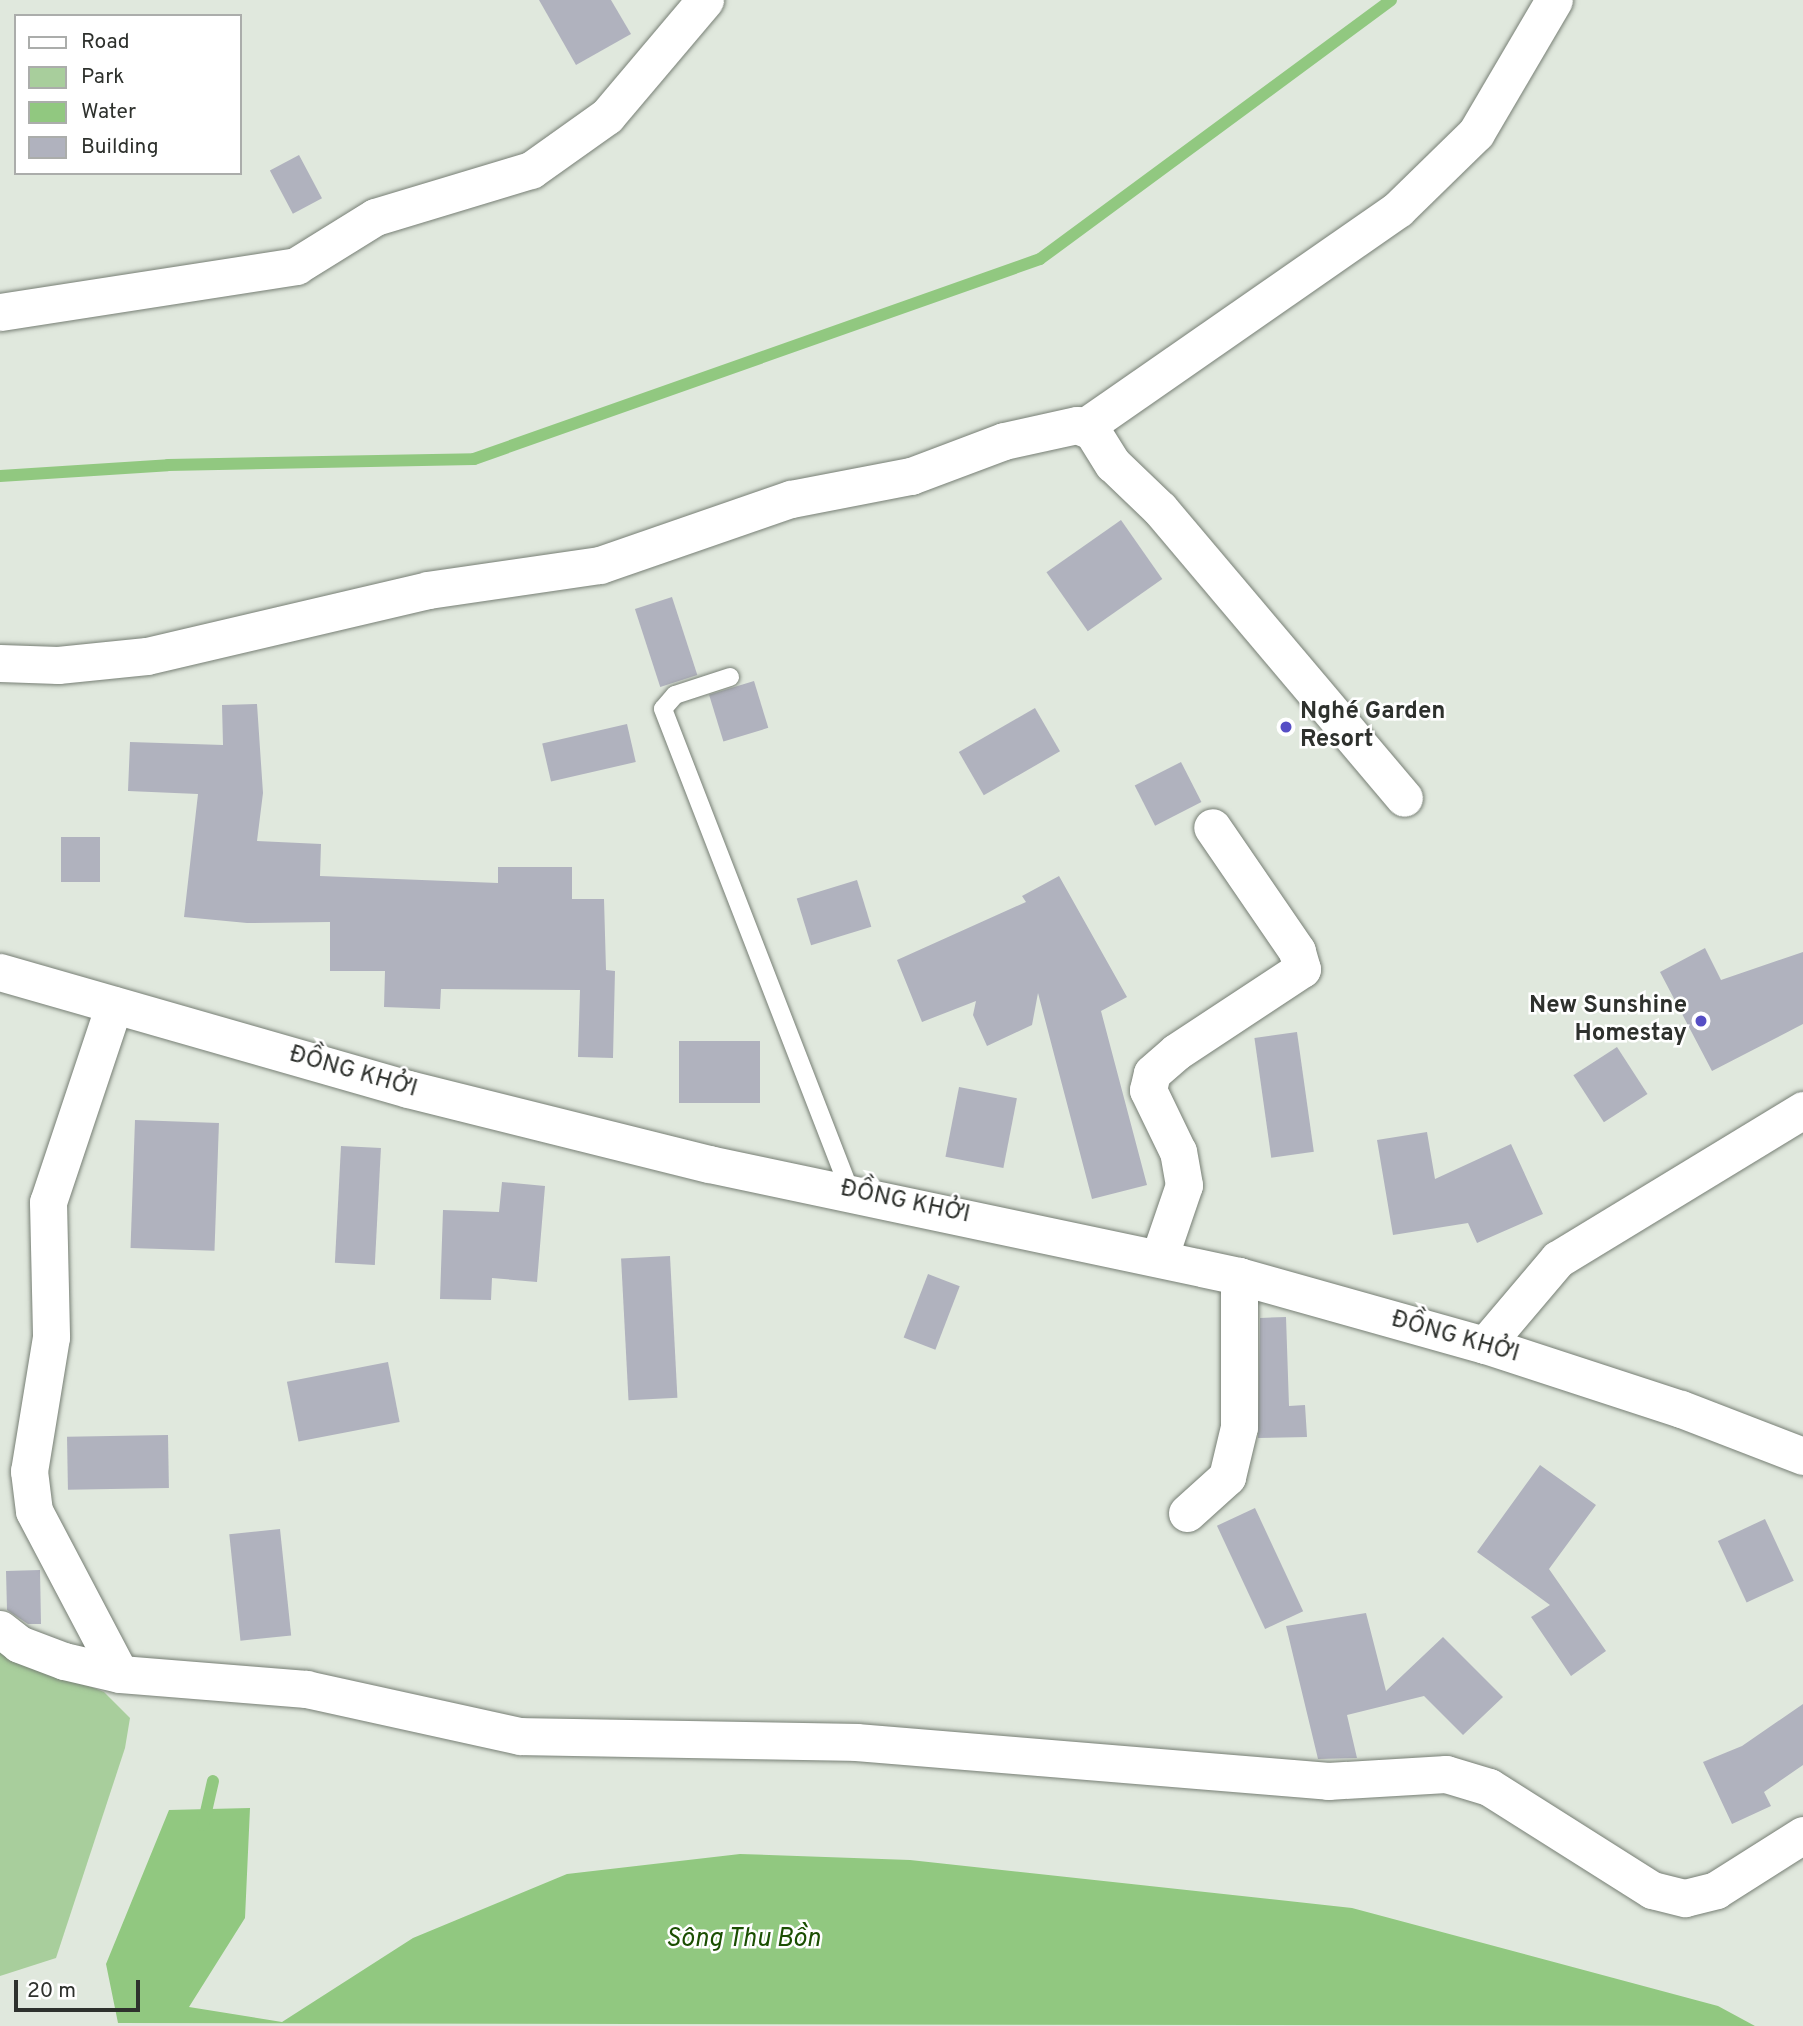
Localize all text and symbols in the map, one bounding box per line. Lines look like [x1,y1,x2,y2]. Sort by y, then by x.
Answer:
legend [14,14,242,175]
text: Road [81,29,130,56]
text: Park [81,64,124,91]
text: Water [81,99,136,126]
text: Building [81,134,159,161]
place label: Nghé Garden Resort [1300,699,1446,755]
marker: Nghé Garden Resort [1278,719,1294,735]
place label: New Sunshine Homestay [1529,993,1687,1049]
marker: New Sunshine Homestay [1693,1013,1709,1029]
street label: ĐỒNG KHỞI [286,1041,420,1105]
street label: ĐỒNG KHỞI [837,1175,973,1231]
street label: ĐỒNG KHỞI [1388,1306,1522,1370]
water label: Sông Thu Bồn [665,1924,821,1956]
scale bar [18,1966,144,2010]
text: 20 m [27,1978,76,2005]

